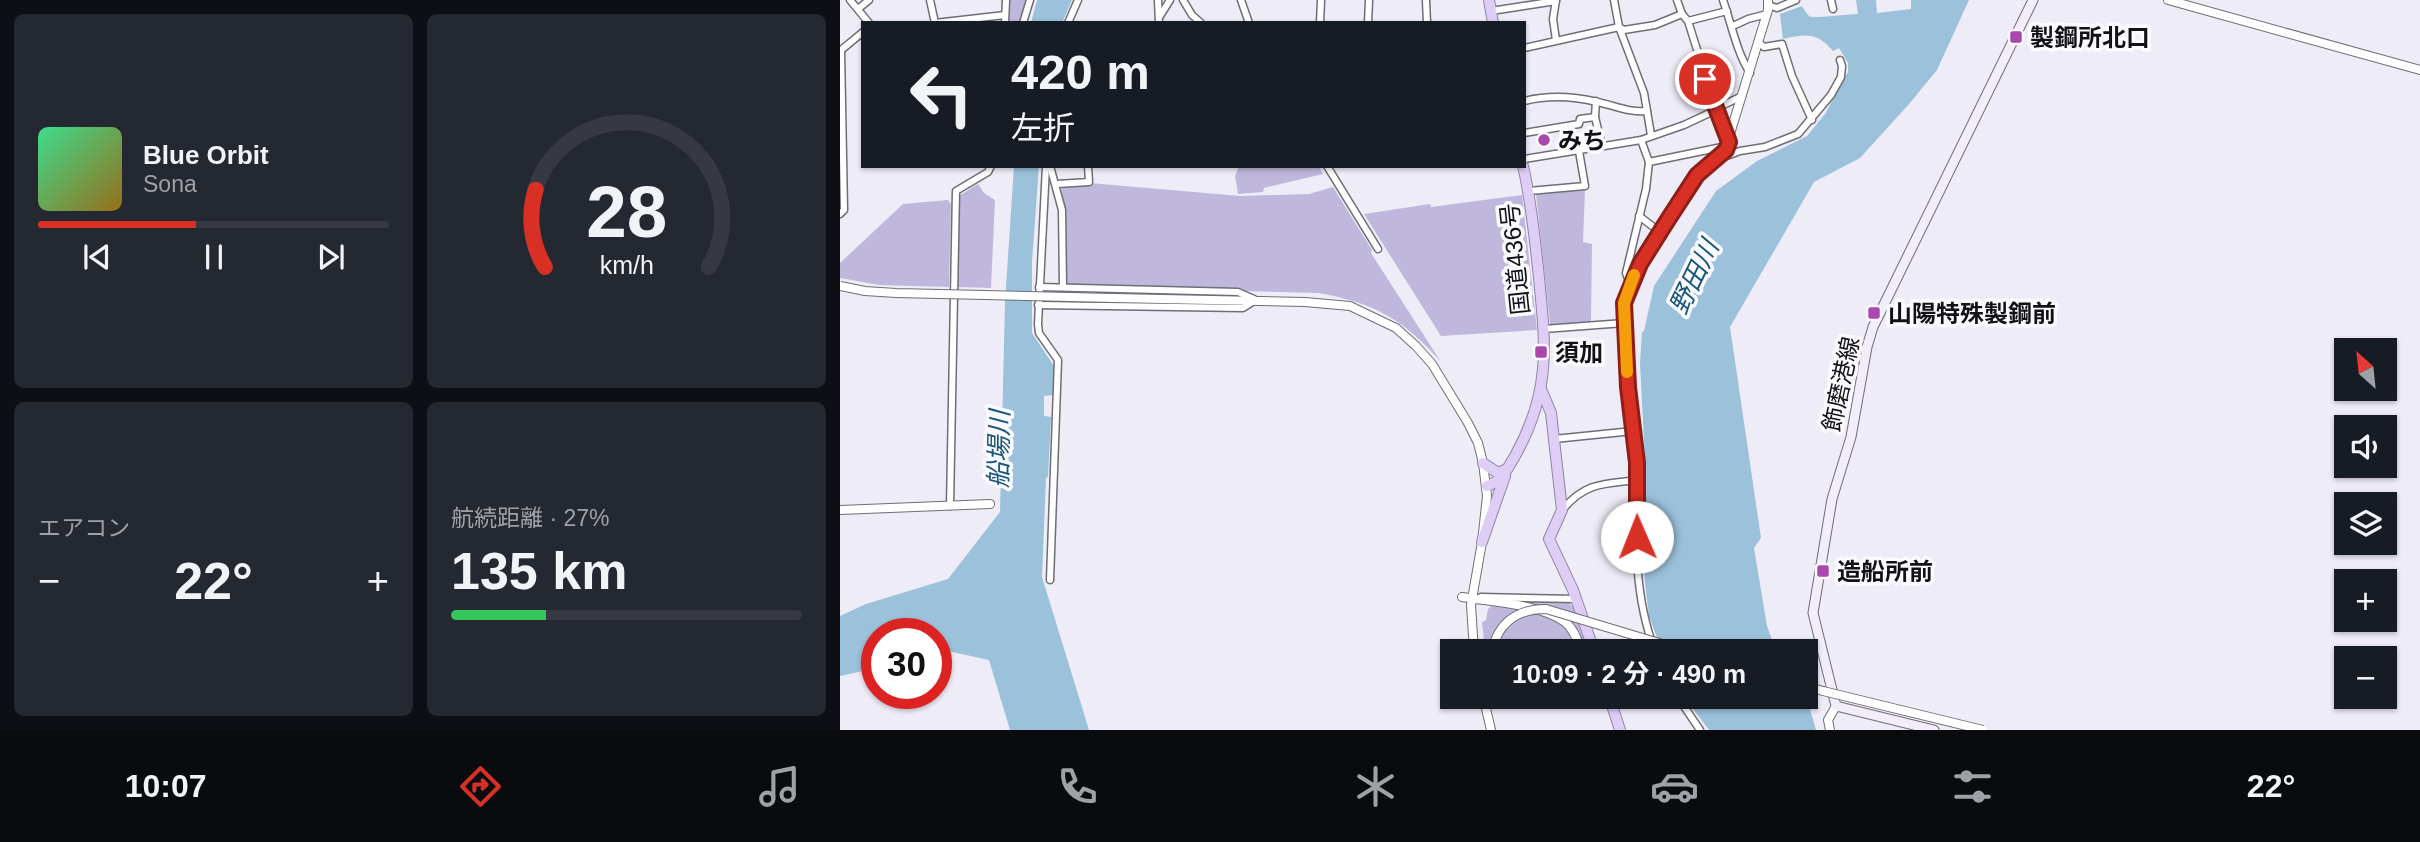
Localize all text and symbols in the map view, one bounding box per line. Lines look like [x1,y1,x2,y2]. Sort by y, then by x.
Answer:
place label: 製鋼所北口 [2030,24,2150,51]
marker: 製鋼所北口 [2008,29,2024,45]
text: 420 m [1011,45,1150,99]
icon: left [896,49,987,140]
pin [1675,49,1735,109]
icon: arrive [1686,60,1724,98]
text: 左折 [1011,110,1075,146]
place label: みち [1558,127,1606,154]
marker: みち [1536,132,1552,148]
text: Blue Orbit [143,140,269,170]
text: Sona [143,171,197,197]
text: 28 [586,172,667,253]
street label: 国道436号 [1496,202,1534,316]
water label: 野田川 [1663,233,1726,319]
icon: previous [78,238,116,276]
icon: pause [195,238,233,276]
icon: next [312,238,350,276]
text: km/h [599,251,654,279]
place label: 山陽特殊製鋼前 [1888,300,2056,327]
marker: 山陽特殊製鋼前 [1866,305,1882,321]
street label: 飾磨港線 [1818,334,1864,434]
north arrow [2334,338,2398,401]
map controls [2334,338,2397,709]
place label: 須加 [1555,339,1603,366]
marker: 須加 [1533,344,1549,360]
water label: 船場川 [983,407,1015,488]
button: sound [2334,415,2397,478]
button: layers [2334,492,2397,555]
position arrow [1600,500,1674,574]
text: 航続距離 · 27% [451,505,609,531]
text: エアコン [38,515,130,541]
text: 135 km [451,542,627,600]
text: 22° [174,552,253,610]
place label: 造船所前 [1837,558,1933,585]
text: − [38,560,60,602]
text: + [367,560,389,602]
marker: 造船所前 [1815,563,1831,579]
button: + [2334,569,2397,632]
speed limit sign: 30 [861,618,952,709]
button: − [2334,646,2397,709]
text: 10:09 · 2 分 · 490 m [1512,659,1746,689]
icon: directions [456,762,505,811]
icon: music [755,762,804,811]
icon: phone [1053,762,1102,811]
icon: climate [1351,762,1400,811]
icon: car [1650,762,1699,811]
icon: filters [1948,762,1997,811]
text: 10:07 [125,768,207,804]
text: 22° [2247,768,2295,804]

